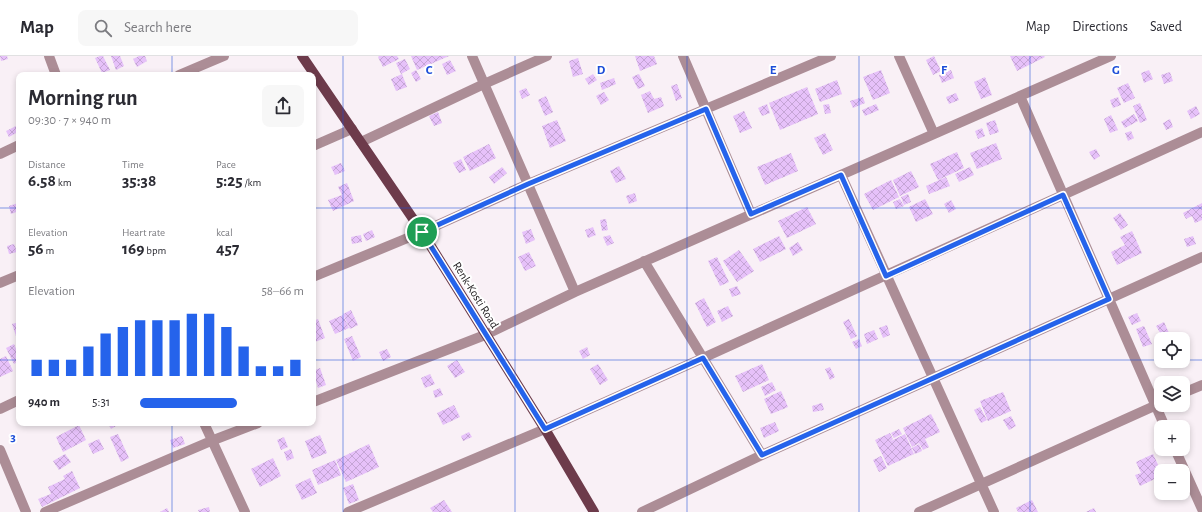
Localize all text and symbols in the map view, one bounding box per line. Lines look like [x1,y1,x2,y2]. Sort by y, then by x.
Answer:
search box [78,10,358,46]
icon: search [92,17,114,39]
text: Map [20,18,54,37]
text: Search here [124,20,192,35]
text: Map [1026,20,1050,34]
text: Directions [1072,20,1128,34]
text: Saved [1150,20,1182,34]
text: C [426,64,433,77]
text: D [597,64,606,77]
text: E [770,64,777,77]
text: F [941,64,948,77]
text: G [1112,64,1120,77]
button: share [262,85,304,127]
text: Morning run [28,87,138,109]
text: 09:30 · 7 × 940 m [28,114,111,127]
text: Distance [28,159,65,170]
text: Time [122,159,144,170]
text: Pace [216,159,236,170]
text: 6.58 [28,172,56,189]
text: 35:38 [122,172,156,189]
text: 5:25 [216,172,243,189]
text: km [56,177,71,188]
text: /km [243,177,261,188]
pin [405,215,439,249]
icon: arrive [411,221,433,243]
text: Elevation [28,227,68,238]
text: Heart rate [122,227,165,238]
text: kcal [216,227,233,238]
text: 56 [28,240,44,257]
text: 169 [122,240,145,257]
text: 457 [216,240,239,257]
text: m [44,245,54,256]
text: bpm [145,245,166,256]
street label: Renk-Kosti Road [451,260,501,330]
text: Elevation [28,285,75,298]
text: 58–66 m [261,285,304,298]
map controls [1154,332,1190,500]
button: locate [1154,332,1190,368]
button: layers [1154,376,1190,412]
text: 940 m [28,396,60,409]
text: 5:31 [92,396,110,409]
button: + [1154,420,1190,456]
text: 3 [10,431,16,444]
button: − [1154,464,1190,500]

